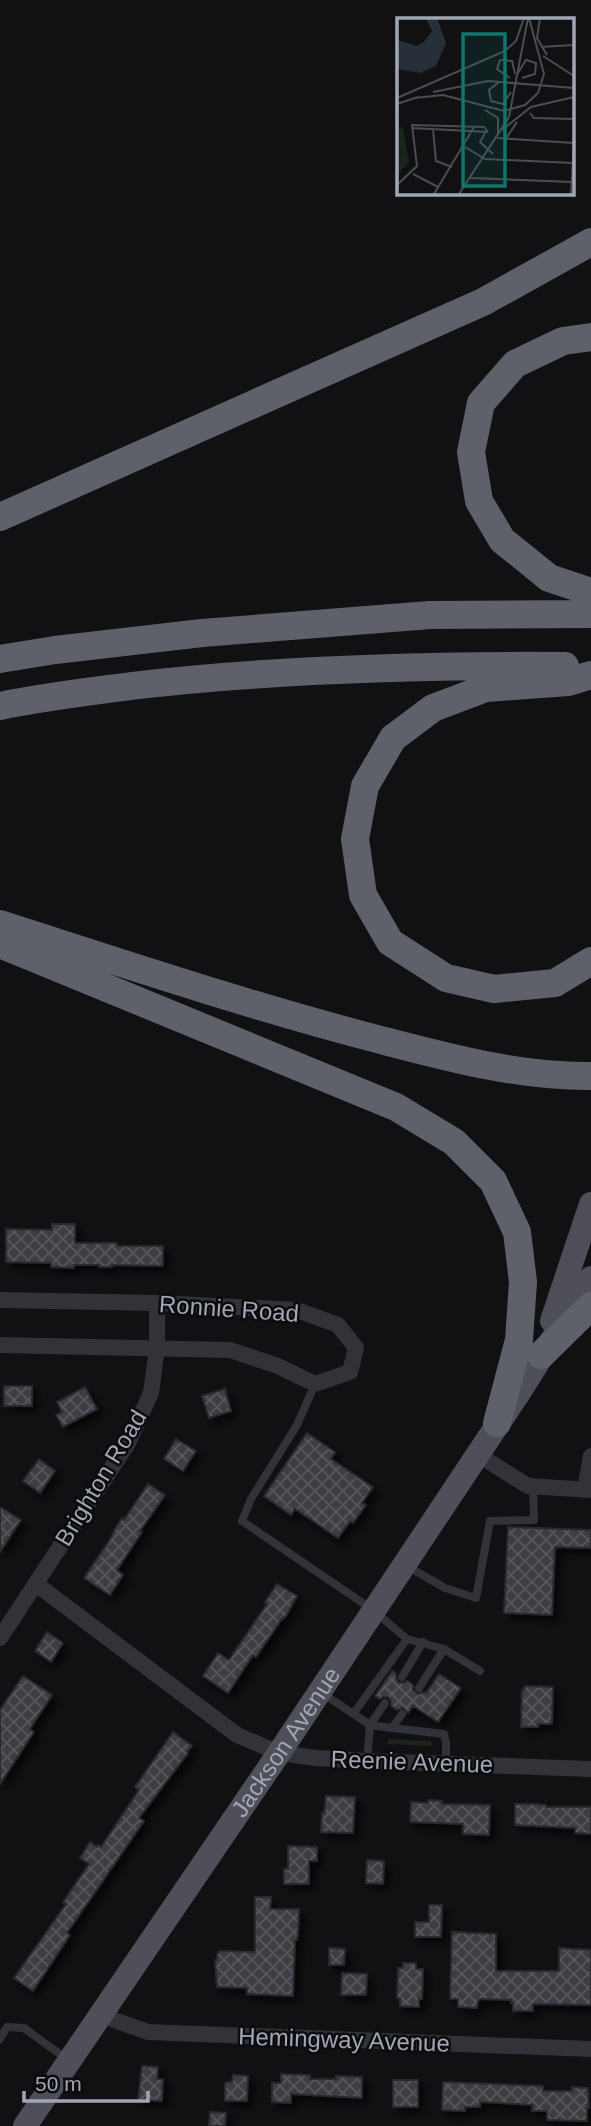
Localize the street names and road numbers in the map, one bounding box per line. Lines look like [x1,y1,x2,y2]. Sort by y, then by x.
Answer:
street label: Ronnie Road [158,1290,300,1327]
street label: Brighton Road [49,1405,152,1550]
street label: Jackson Avenue [226,1662,345,1822]
street label: Reenie Avenue [330,1745,494,1778]
street label: Hemingway Avenue [238,2022,450,2057]

